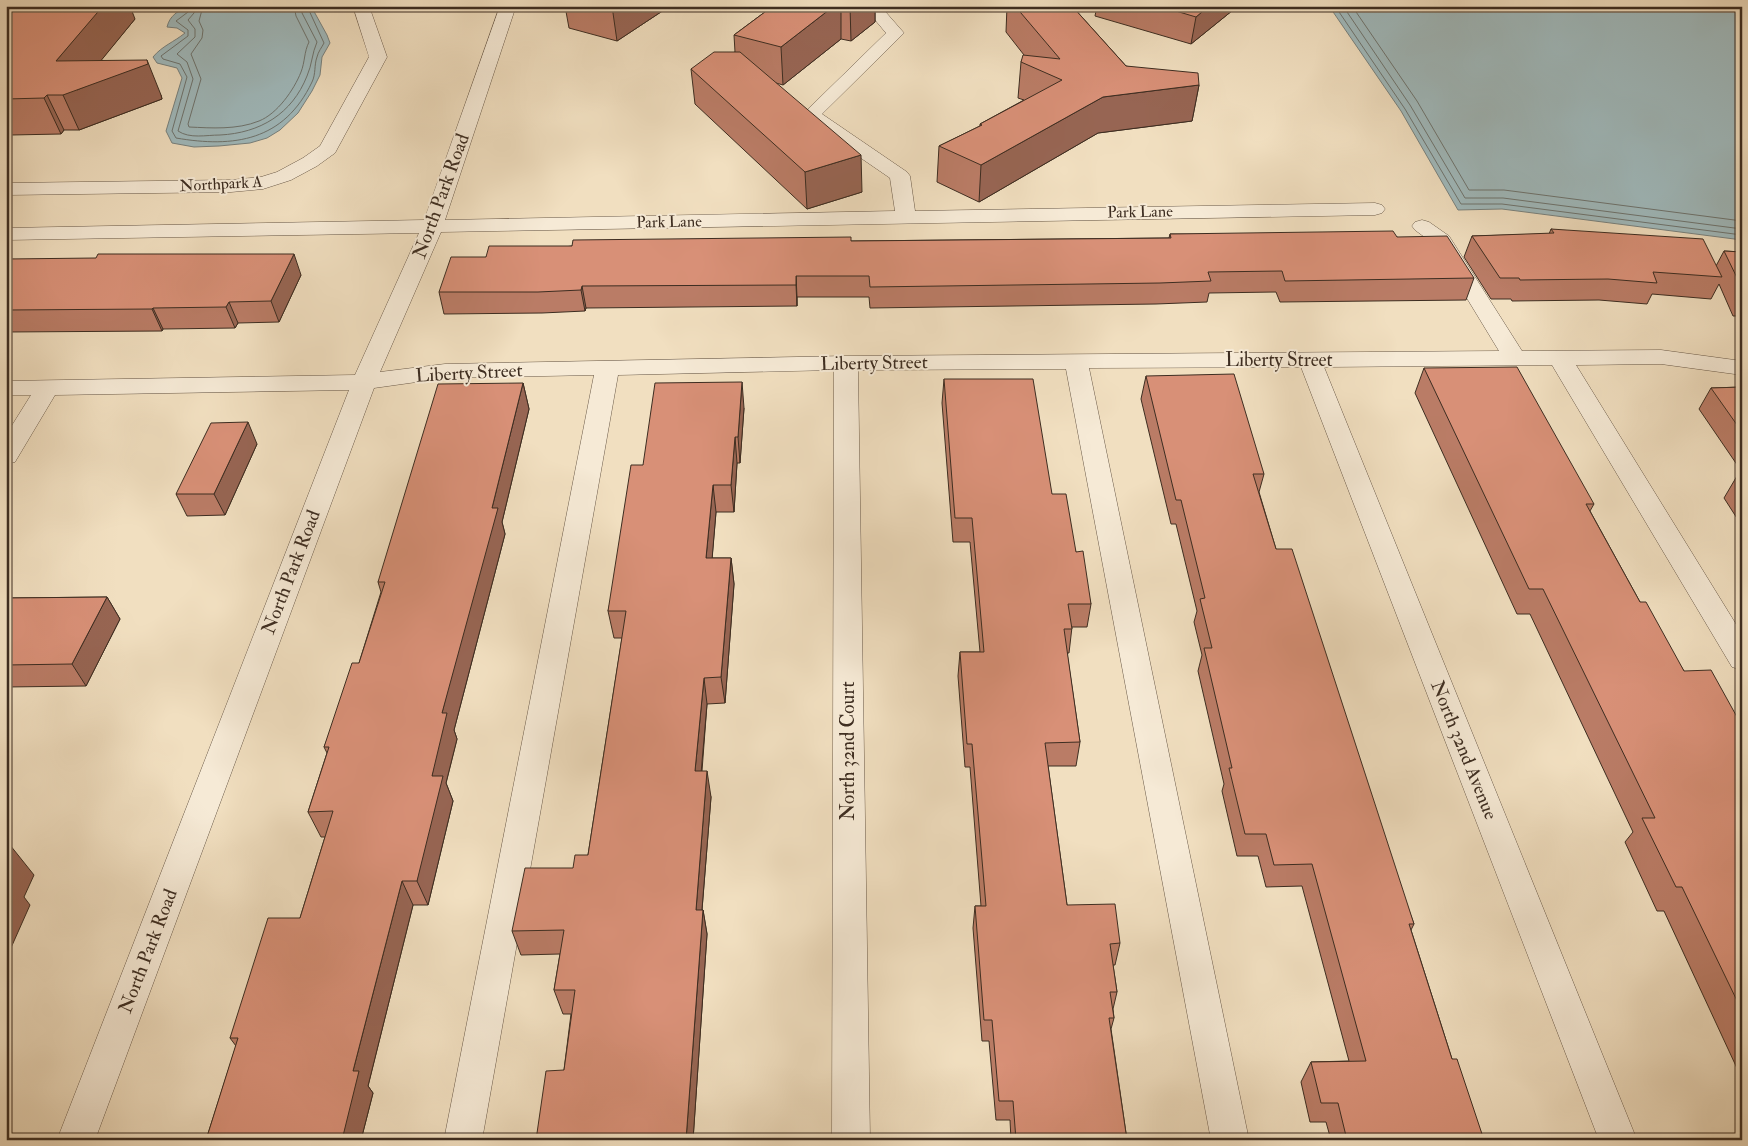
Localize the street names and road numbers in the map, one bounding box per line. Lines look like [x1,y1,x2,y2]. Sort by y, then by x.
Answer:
street label: North Park Road [407,130,475,262]
street label: Northpark A [179,172,263,197]
street label: Park Lane [1107,201,1173,223]
street label: Park Lane [636,211,702,233]
street label: Liberty Street [1225,348,1333,372]
street label: Liberty Street [820,350,928,376]
street label: Liberty Street [415,358,523,388]
street label: North Park Road [256,506,326,638]
street label: North 32nd Avenue [1425,677,1503,823]
street label: North 32nd Court [836,681,860,821]
street label: North Park Road [113,885,183,1017]

